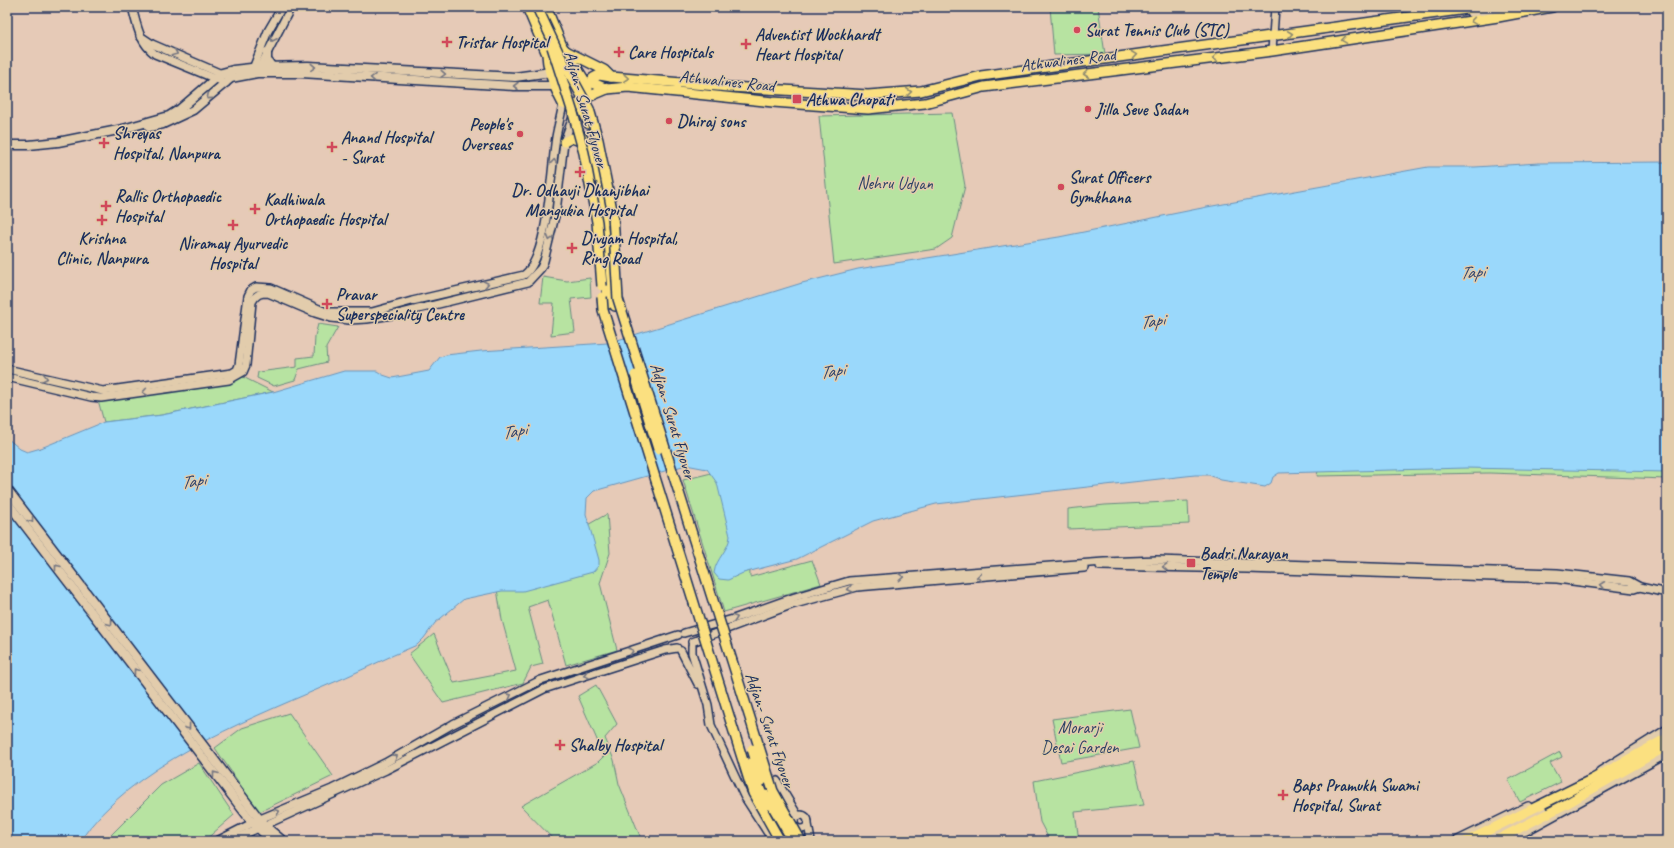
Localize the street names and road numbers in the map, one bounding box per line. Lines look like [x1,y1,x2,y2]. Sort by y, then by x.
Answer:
street label: Athwalines Road [1019,43,1119,76]
street label: Adjan- Surat Flyover [559,48,613,171]
street label: Athwalines Road [678,66,778,97]
street label: Adjan- Surat Flyover [645,360,701,483]
street label: Adjan- Surat Flyover [741,670,800,792]

